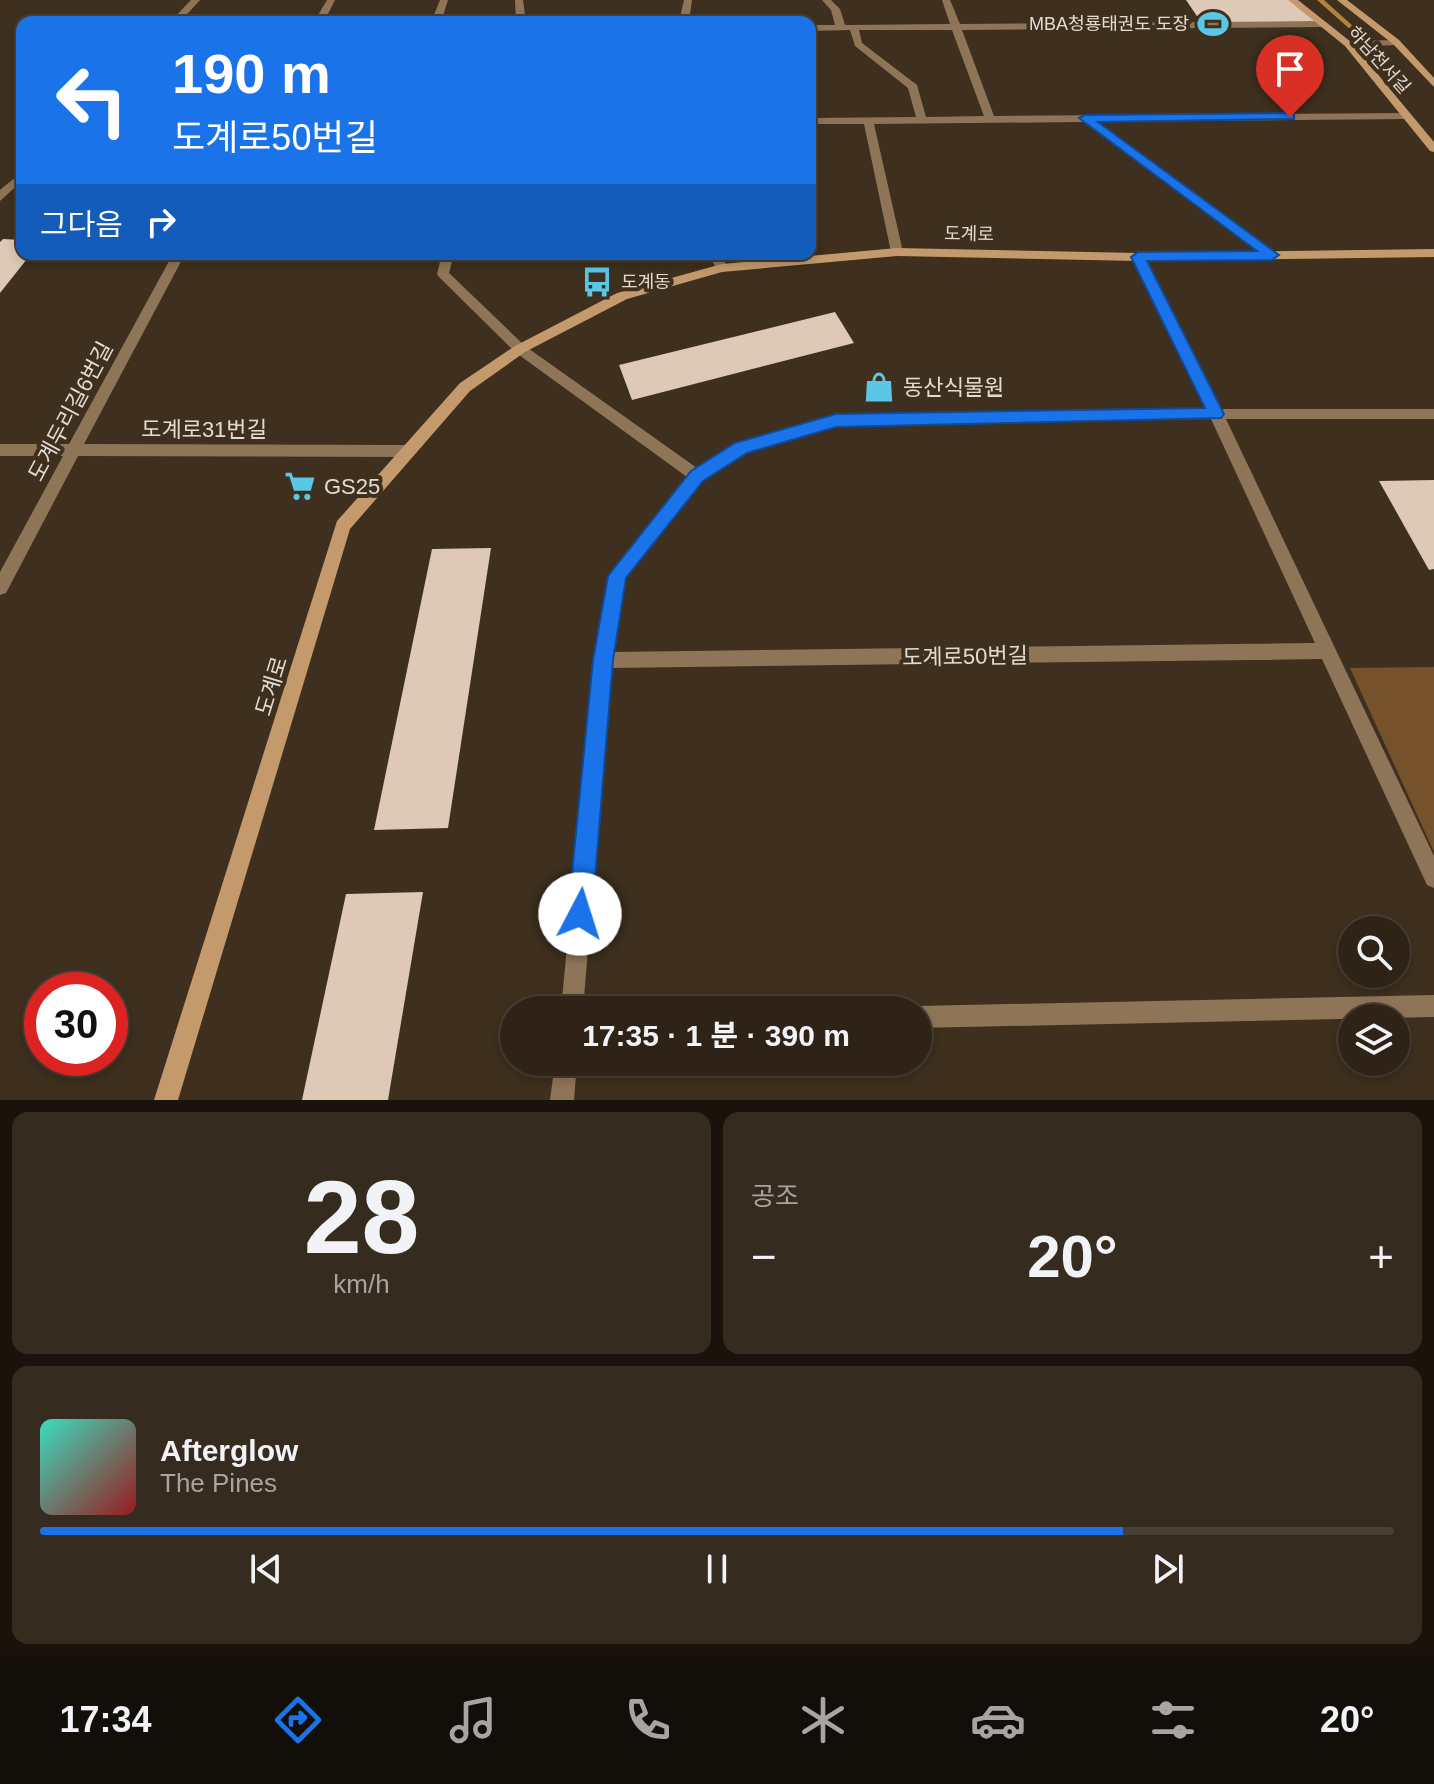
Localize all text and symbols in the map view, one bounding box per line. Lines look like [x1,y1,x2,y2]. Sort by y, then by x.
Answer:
sports icon: MBA청룡태권도 도장 [1196,7,1230,41]
place label: MBA청룡태권도 도장 [1029,14,1189,34]
street label: 하남천서길 [1344,23,1414,97]
pin [1256,35,1324,117]
text: 190 m [172,42,331,105]
icon: arrive [1268,47,1312,91]
icon: left [40,48,144,152]
text: 도계로50번길 [172,117,378,158]
icon: right [139,200,183,244]
text: 그다음 [40,208,123,241]
street label: 도계로 [944,224,994,244]
bus stop icon: 도계동 [580,265,614,299]
place label: 도계동 [621,272,671,292]
street label: 도계두리길6번길 [23,337,118,485]
shop icon: 동산식물원 [862,370,896,404]
place label: 동산식물원 [903,375,1004,400]
street label: 도계로31번길 [141,417,267,442]
supermarket icon: GS25 [283,469,317,503]
place label: GS25 [324,474,380,499]
street label: 도계로50번길 [902,643,1028,670]
street label: 도계로 [251,653,292,719]
position arrow [538,872,622,956]
map controls [1338,916,1410,1076]
button: search [1338,916,1410,988]
speed limit sign: 30 [24,972,128,1076]
button: layers [1338,1004,1410,1076]
text: 17:35 · 1 분 · 390 m [582,1019,850,1052]
text: 28 [304,1159,419,1275]
text: 공조 [751,1181,799,1211]
text: 20° [1027,1223,1118,1290]
text: − [751,1232,777,1281]
text: + [1368,1232,1394,1281]
text: km/h [333,1269,390,1299]
text: Afterglow [160,1434,298,1467]
text: The Pines [160,1468,277,1498]
icon: previous [244,1547,288,1591]
icon: pause [695,1547,739,1591]
icon: next [1146,1547,1190,1591]
icon: directions [270,1692,326,1748]
icon: music [445,1692,501,1748]
icon: phone [620,1692,676,1748]
icon: climate [795,1692,851,1748]
icon: car [970,1692,1026,1748]
icon: filters [1145,1692,1201,1748]
text: 17:34 [59,1699,152,1740]
text: 20° [1320,1699,1374,1740]

